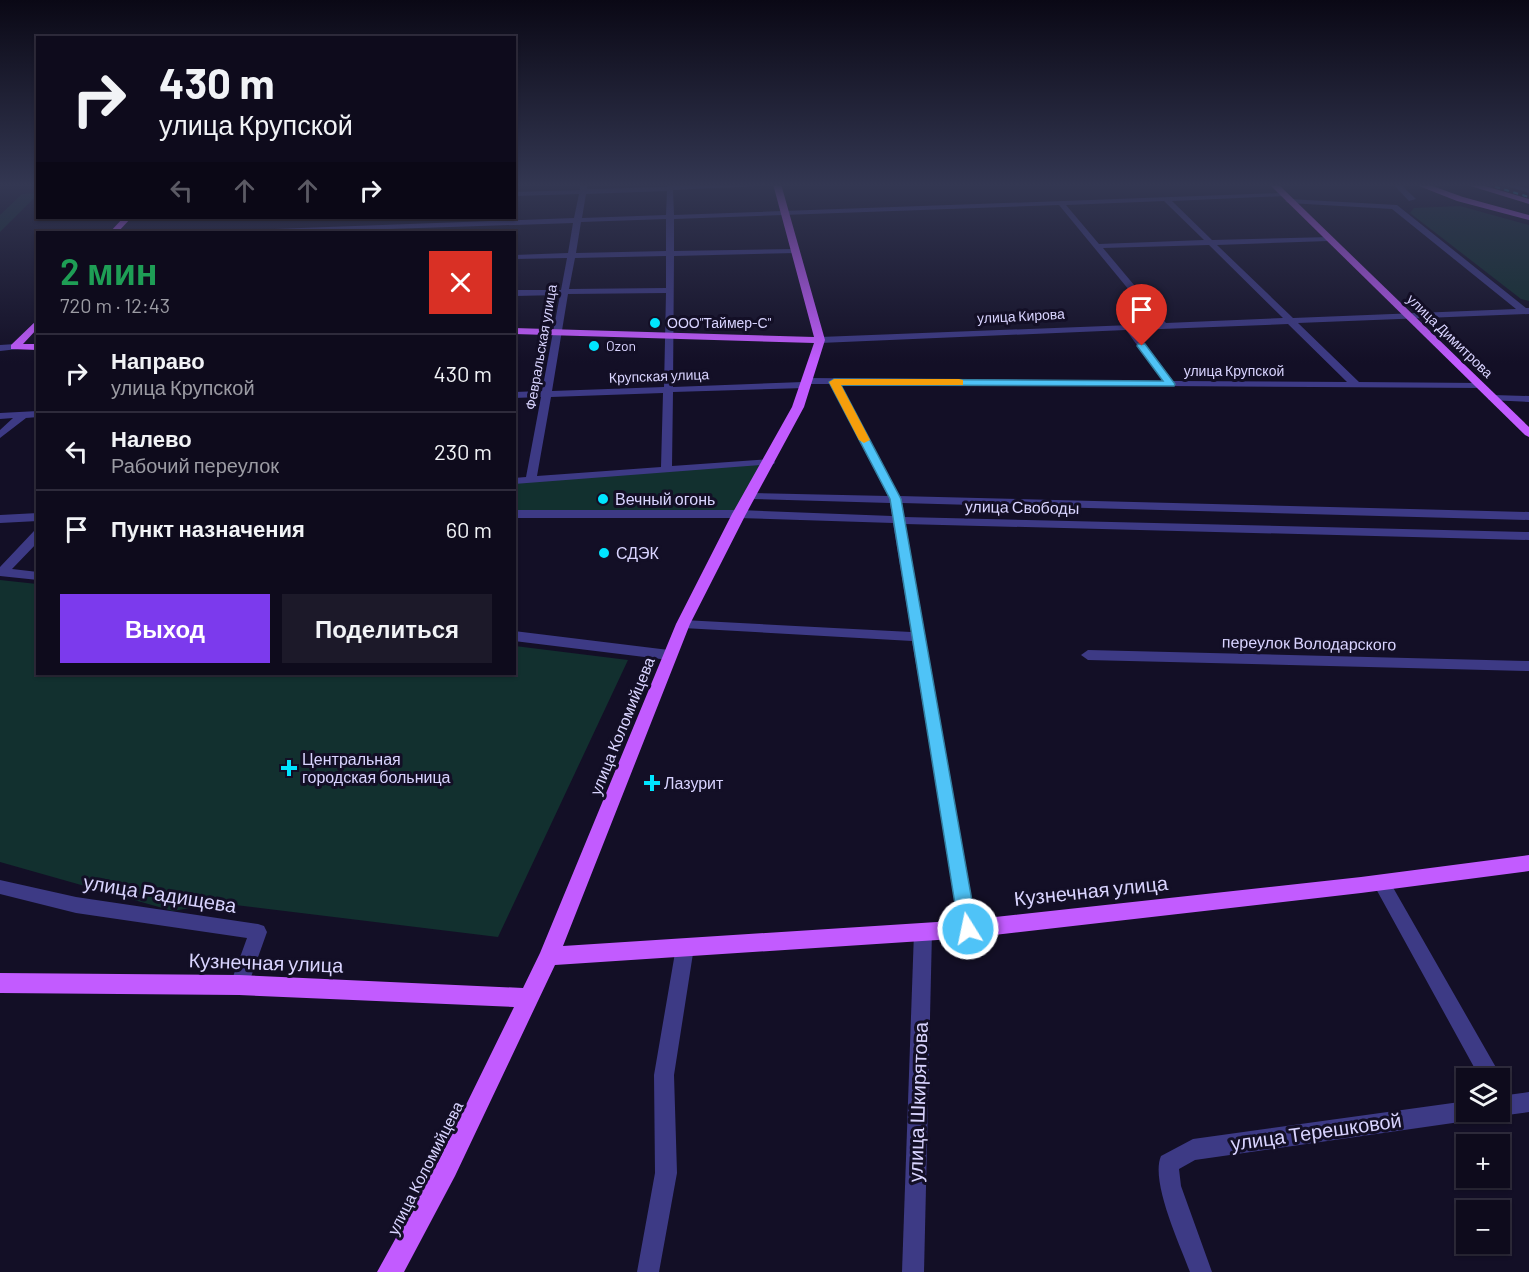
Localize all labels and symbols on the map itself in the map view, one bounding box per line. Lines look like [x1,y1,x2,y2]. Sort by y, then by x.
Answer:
street label: Февральская улица [521,283,560,411]
pin [1116,284,1167,346]
street label: улица Димитрова [1404,290,1497,381]
street label: улица Кирова [977,305,1066,326]
place label: ООО"Таймер-С" [667,314,772,331]
marker: ООО"Таймер-С" [648,316,662,330]
place label: Ozon [606,337,636,354]
marker: Ozon [587,339,601,353]
street label: улица Крупской [1184,362,1284,379]
street label: Крупская улица [608,365,710,386]
place label: Вечный огонь [615,489,715,508]
marker: Вечный огонь [596,492,610,506]
street label: улица Свободы [965,496,1079,517]
place label: СДЭК [616,543,660,562]
marker: СДЭК [597,546,611,560]
street label: переулок Володарского [1222,631,1396,654]
street label: улица Коломийцева [585,654,658,798]
place label: Центральная городская больница [302,749,451,786]
marker: Центральная городская больница [280,759,298,777]
place label: Лазурит [664,773,724,792]
marker: Лазурит [645,776,659,790]
street label: улица Радищева [82,869,239,917]
street label: Кузнечная улица [1013,870,1170,910]
position arrow [936,897,1000,961]
street label: Кузнечная улица [188,947,345,977]
street label: улица Шкирятова [902,1020,932,1183]
street label: улица Коломийцева [383,1098,467,1238]
street label: улица Терешковой [1229,1107,1403,1155]

